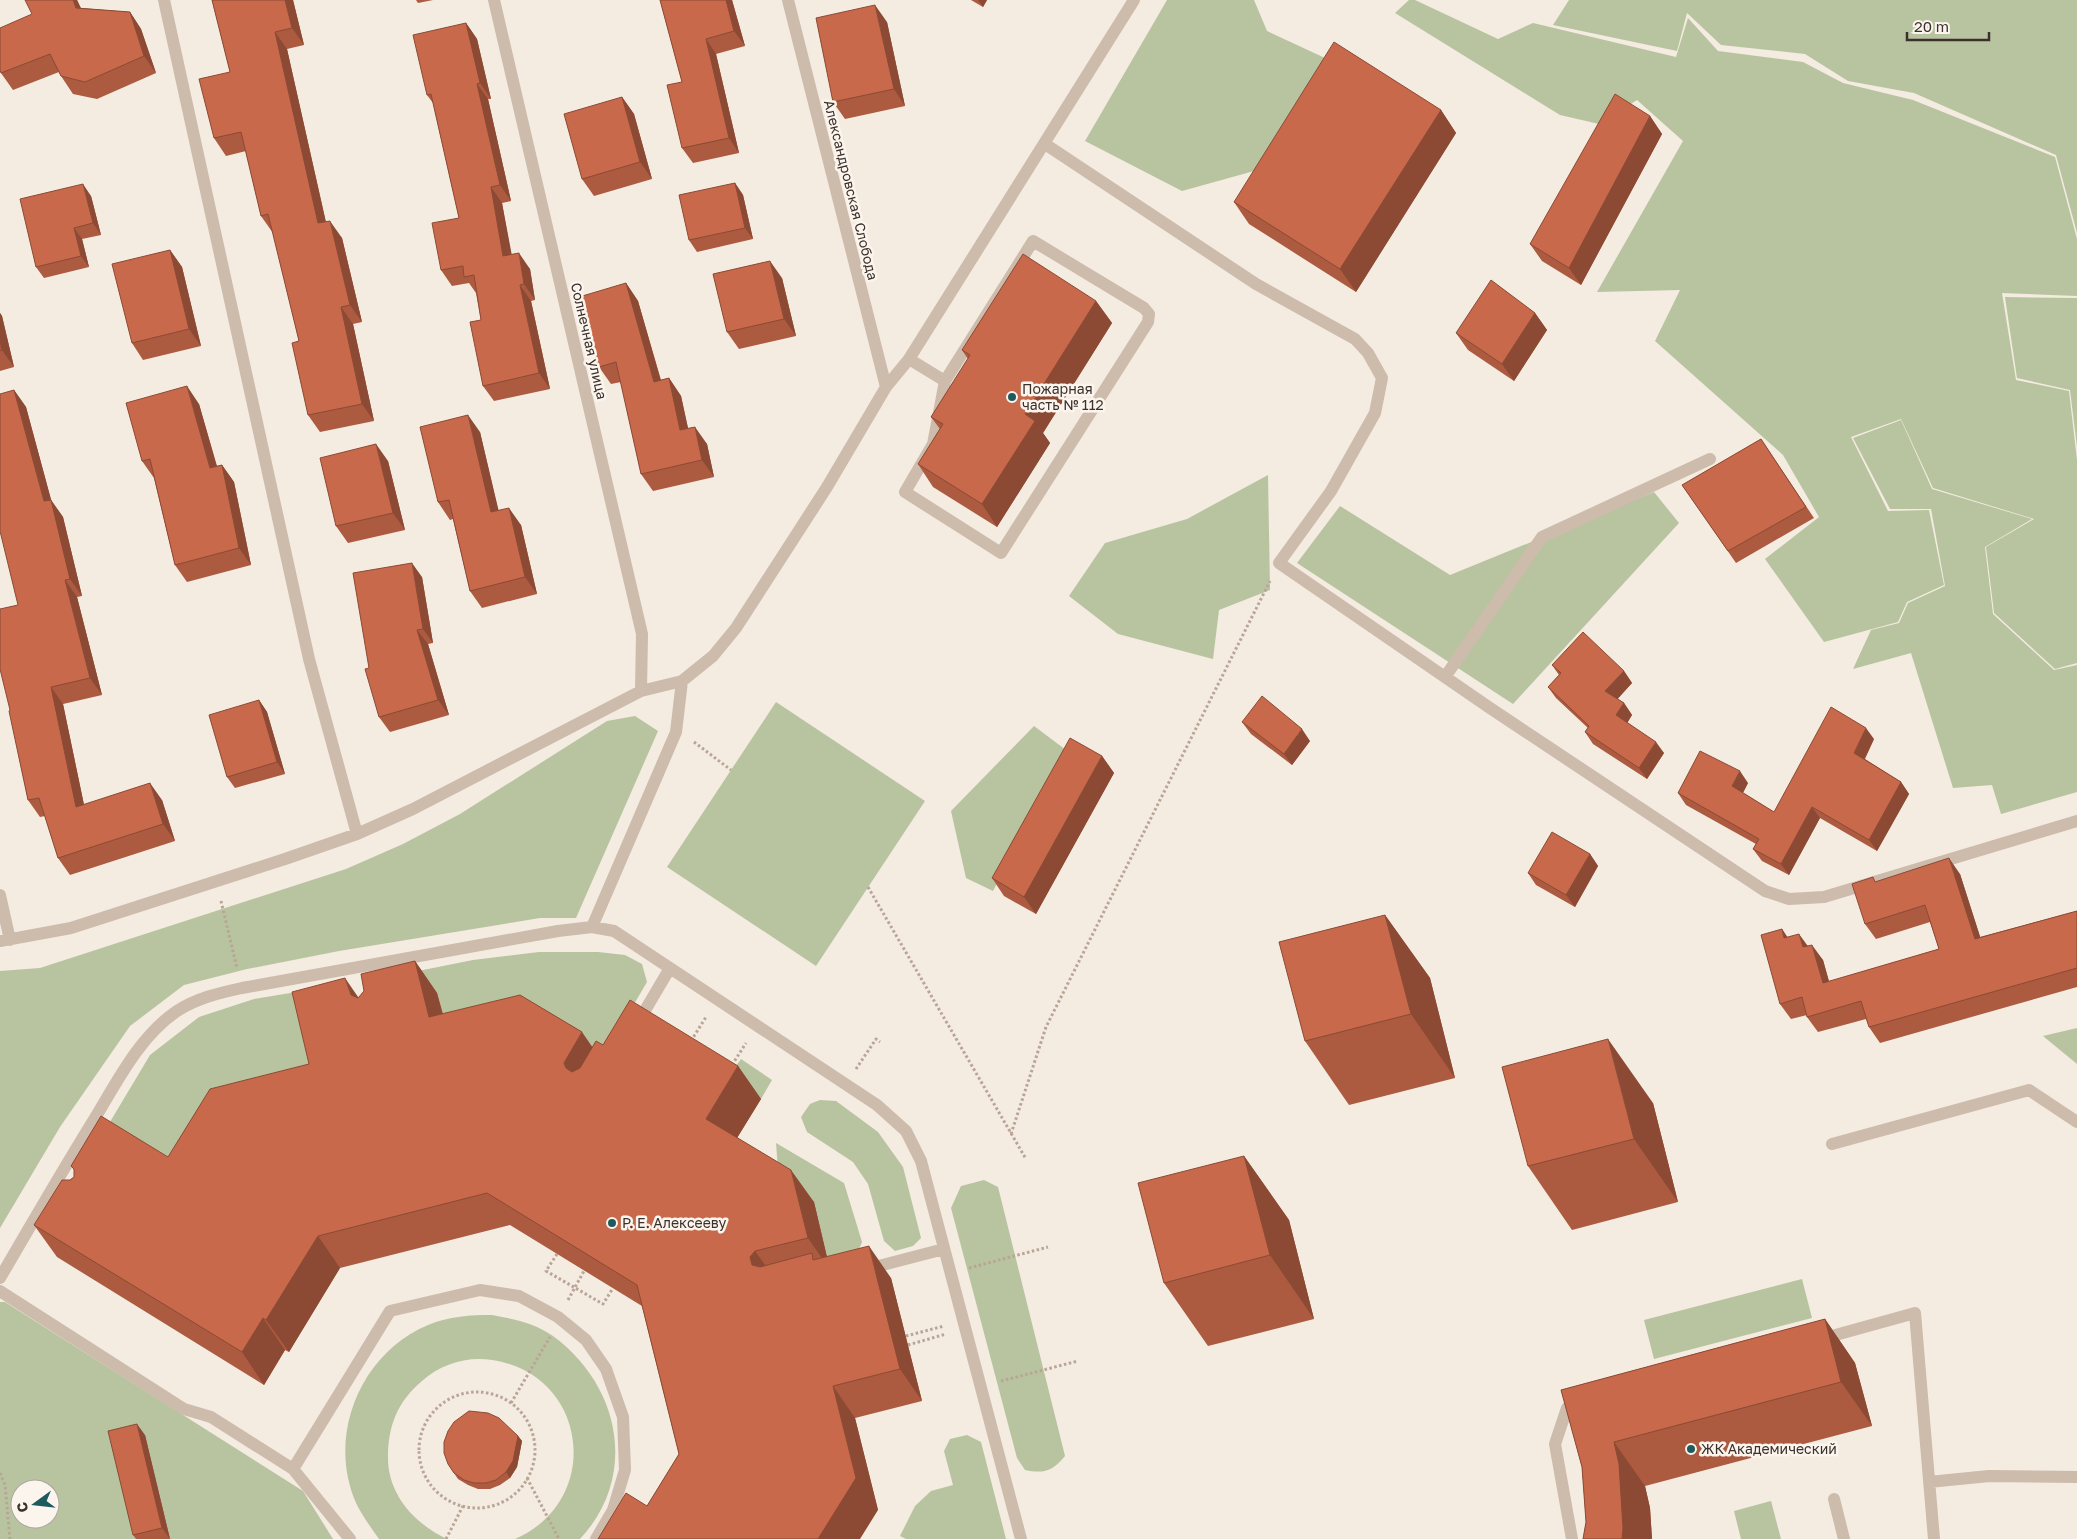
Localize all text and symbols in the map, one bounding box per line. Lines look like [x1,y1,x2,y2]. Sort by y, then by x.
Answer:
scale bar [1907,10,1990,42]
text: 20 m [1914,17,1949,35]
street label: Александровская Слобода [821,98,882,282]
street label: Солнечная улица [568,281,611,401]
place label: Пожарная часть № 112 [1022,380,1104,413]
marker: Пожарная часть № 112 [1006,391,1018,403]
place label: Р. Е. Алексееву [622,1214,726,1231]
marker: Р. Е. Алексееву [606,1217,618,1229]
place label: ЖК Академический [1701,1440,1837,1457]
marker: ЖК Академический [1685,1443,1697,1455]
north arrow [10,1479,60,1529]
text: С [12,1500,31,1515]

